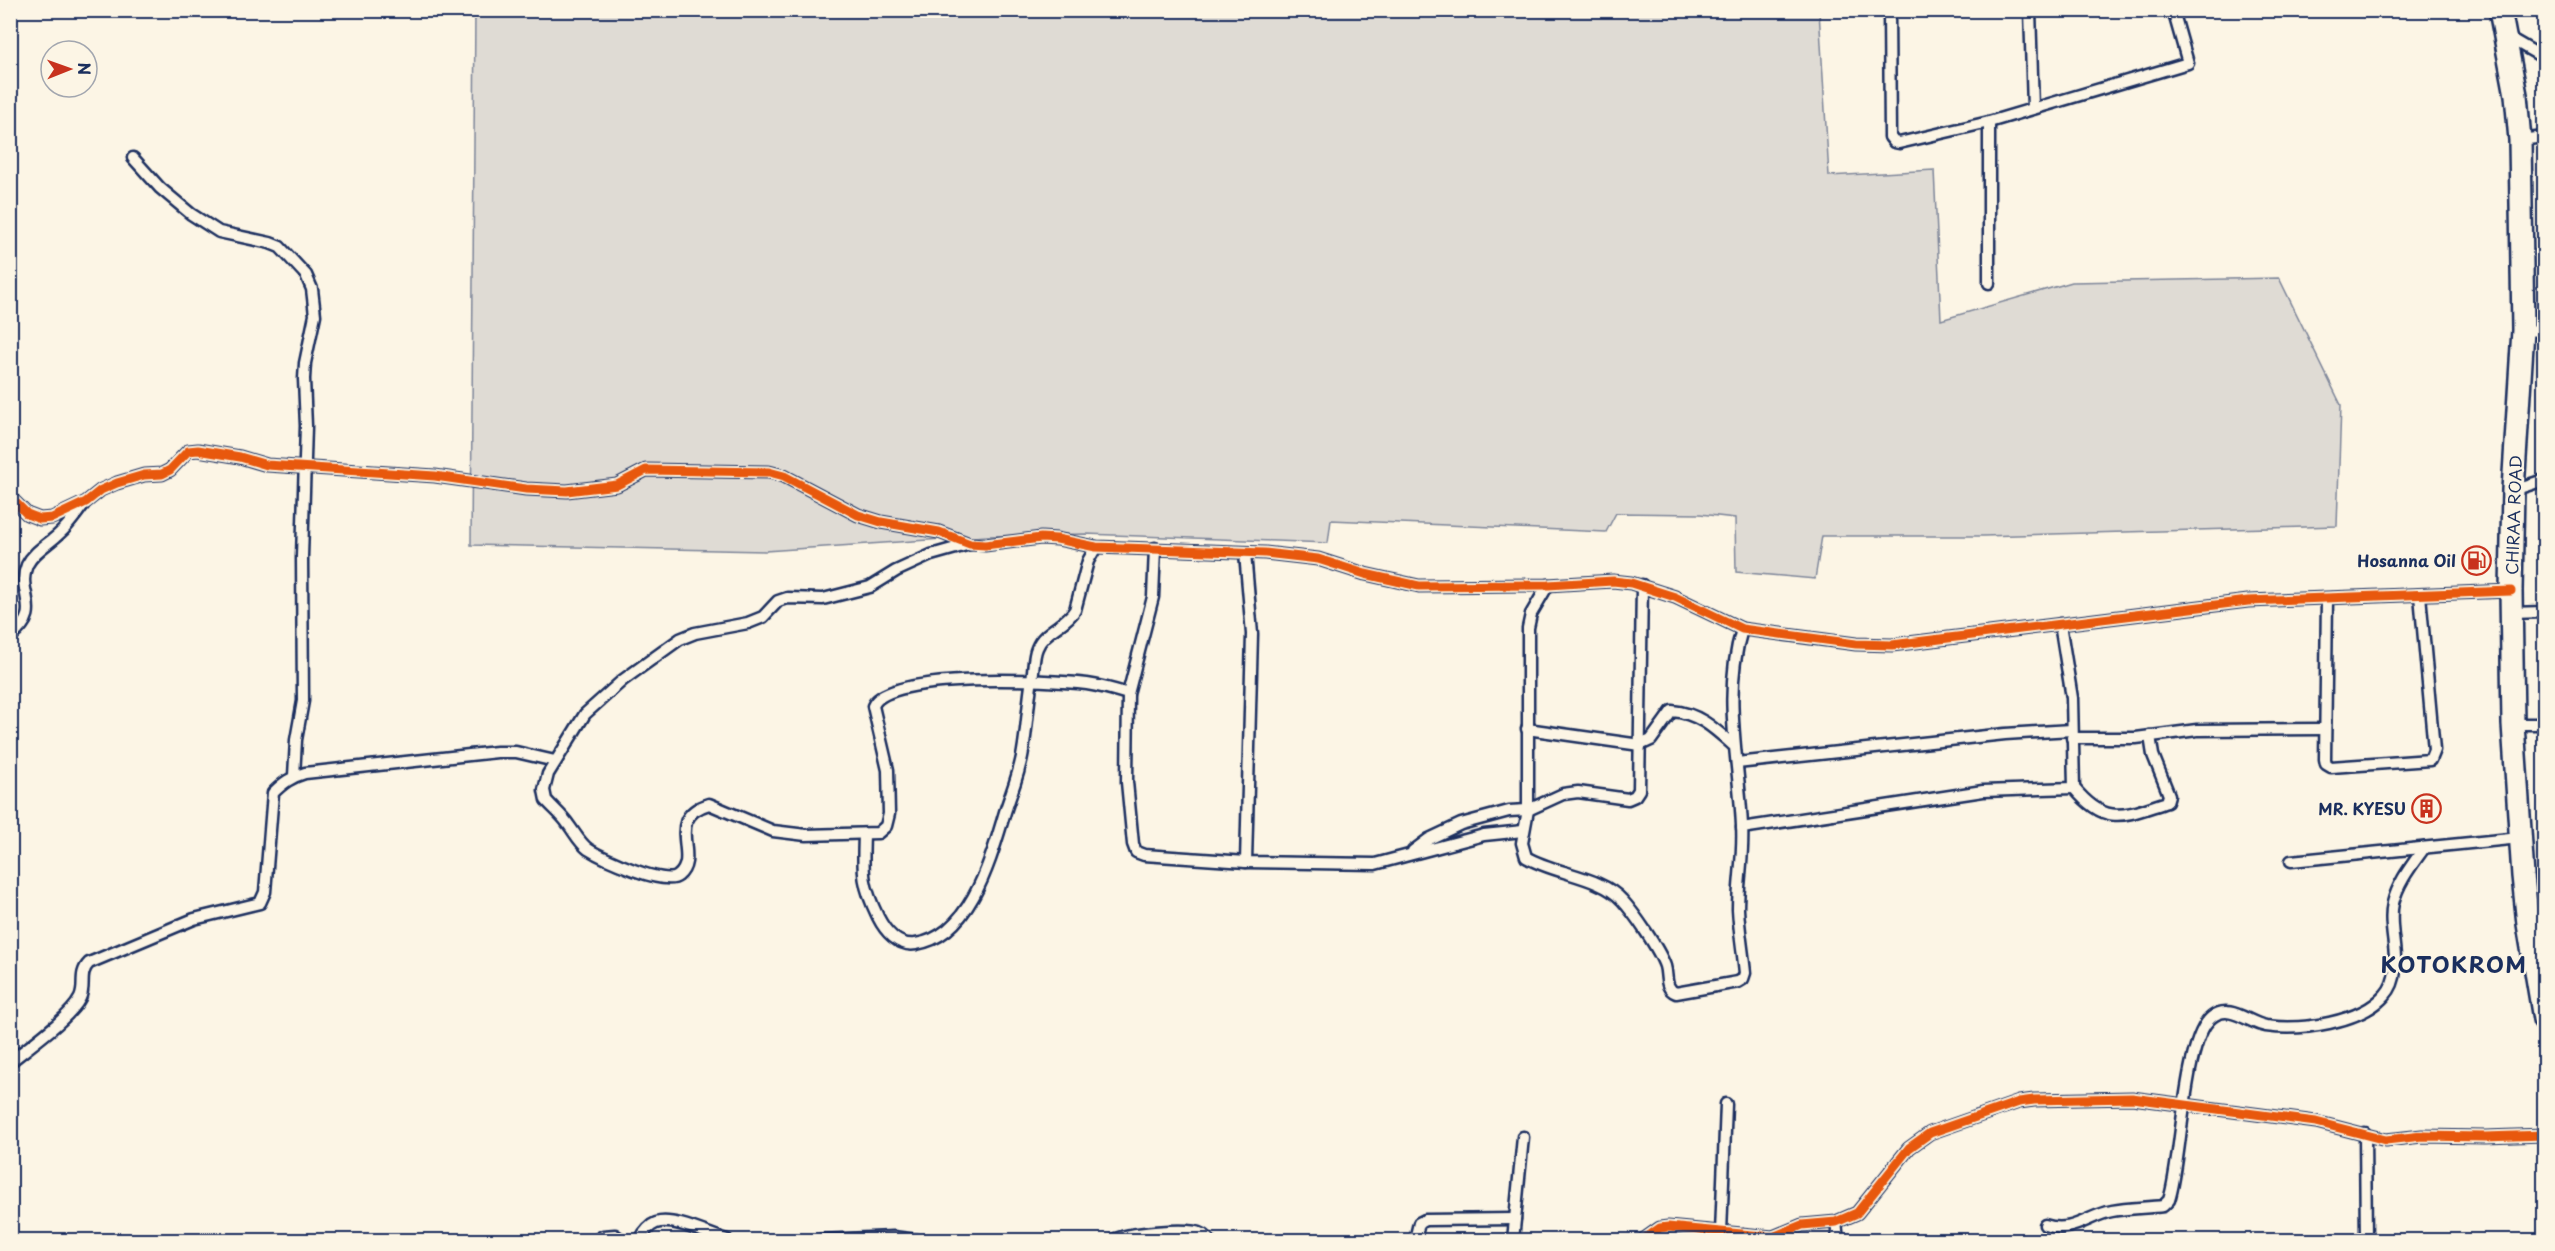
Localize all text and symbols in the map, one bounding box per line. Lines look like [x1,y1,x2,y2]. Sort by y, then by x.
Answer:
north arrow [39,39,99,99]
text: N [73,62,97,75]
street label: CHIRAA ROAD [2499,455,2527,575]
fuel station icon: Hosanna Oil [2461,544,2493,576]
place label: Hosanna Oil [2357,548,2456,572]
building icon: MR. KYESU [2411,792,2443,824]
place label: MR. KYESU [2318,796,2406,820]
district label: KOTOKROM [2381,947,2527,980]

